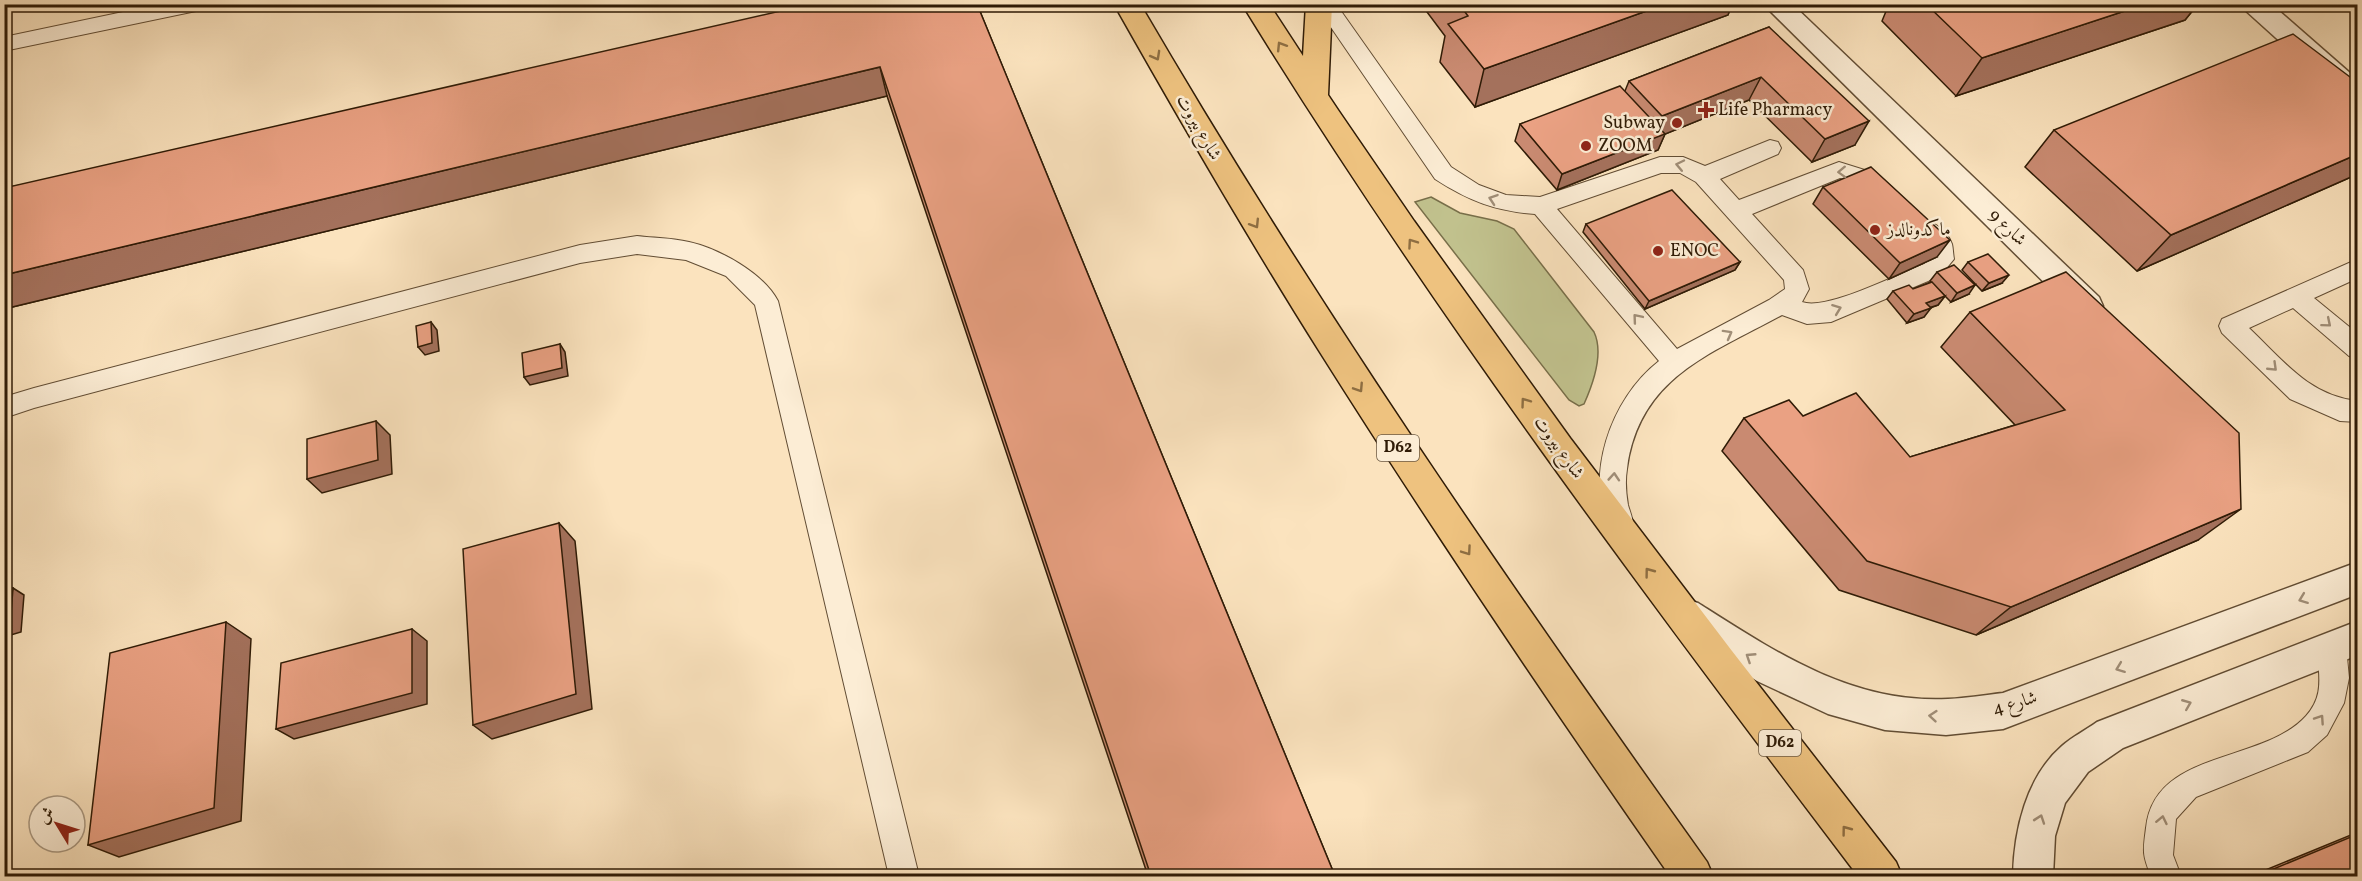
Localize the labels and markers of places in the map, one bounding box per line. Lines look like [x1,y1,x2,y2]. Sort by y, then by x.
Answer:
place label: Life Pharmacy [1718,98,1832,123]
marker: Life Pharmacy [1699,103,1713,117]
place label: Subway [1603,111,1665,136]
marker: Subway [1670,116,1684,130]
place label: ZOOM [1598,134,1653,159]
marker: ZOOM [1579,139,1593,153]
place label: ماكدونالدز [1885,218,1951,243]
marker: ماكدونالدز [1868,223,1882,237]
place label: ENOC [1670,239,1719,264]
marker: ENOC [1651,244,1665,258]

